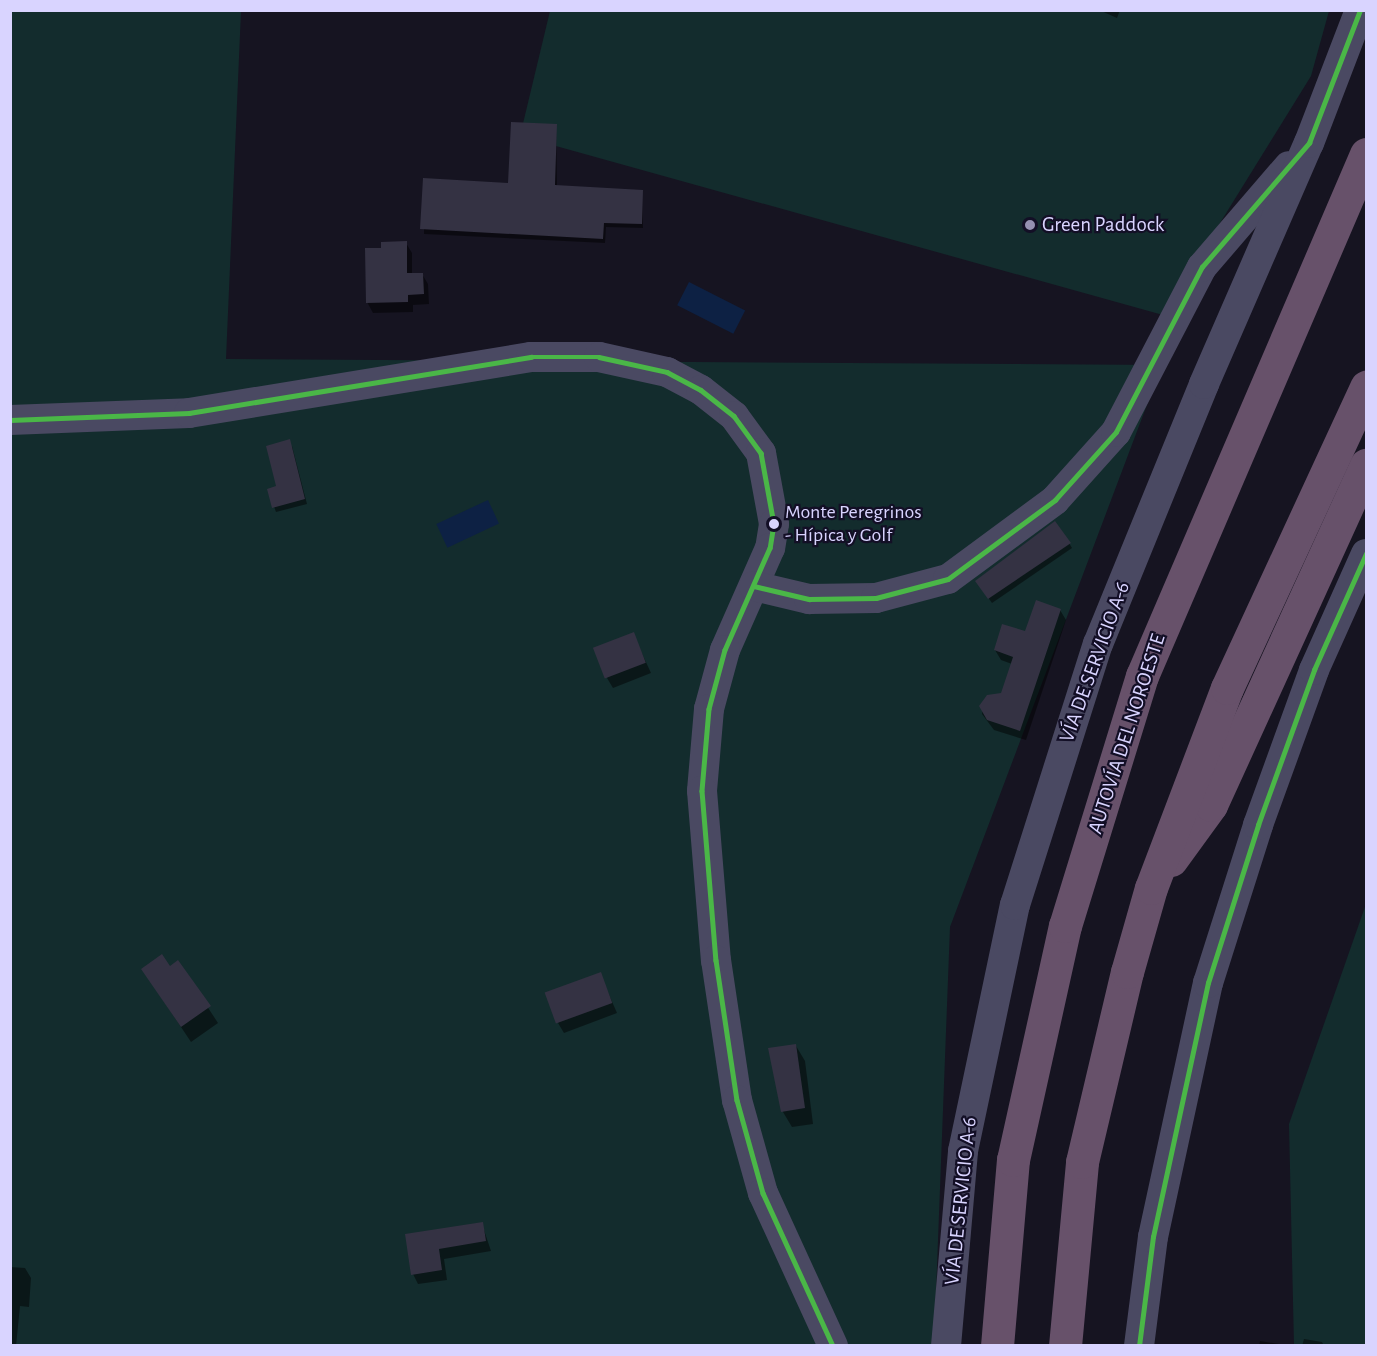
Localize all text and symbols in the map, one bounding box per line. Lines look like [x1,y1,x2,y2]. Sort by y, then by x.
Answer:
place label: Green Paddock [1042,212,1164,238]
marker: Green Paddock [1023,218,1037,232]
place label: Monte Peregrinos - Hípica y Golf [785,500,922,547]
marker: Monte Peregrinos - Hípica y Golf [768,518,780,530]
street label: VÍA DE SERVICIO A-6 [1054,578,1136,746]
street label: AUTOVÍA DEL NOROESTE [1083,631,1171,837]
street label: VÍA DE SERVICIO A-6 [940,1116,982,1286]

